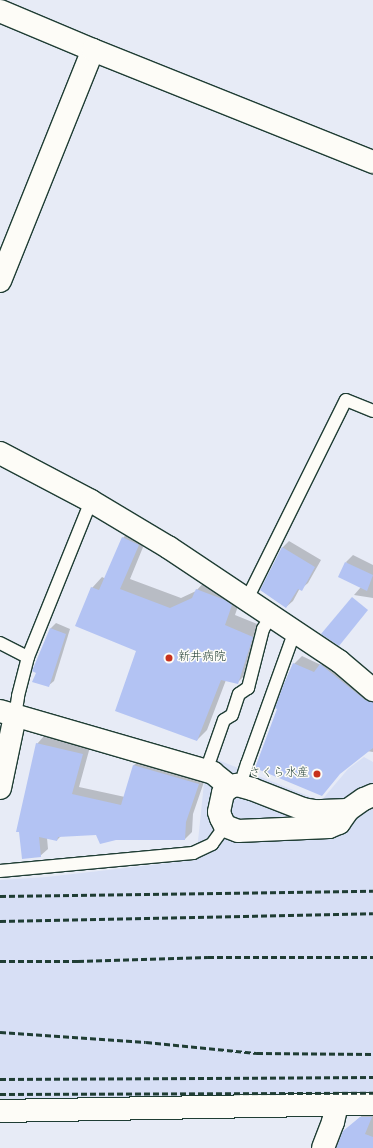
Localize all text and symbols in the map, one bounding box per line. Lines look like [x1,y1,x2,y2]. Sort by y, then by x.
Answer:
place label: 新井病院 [178,651,226,665]
marker: 新井病院 [163,652,175,664]
place label: さくら水産 [249,767,309,781]
marker: さくら水産 [312,769,322,779]

